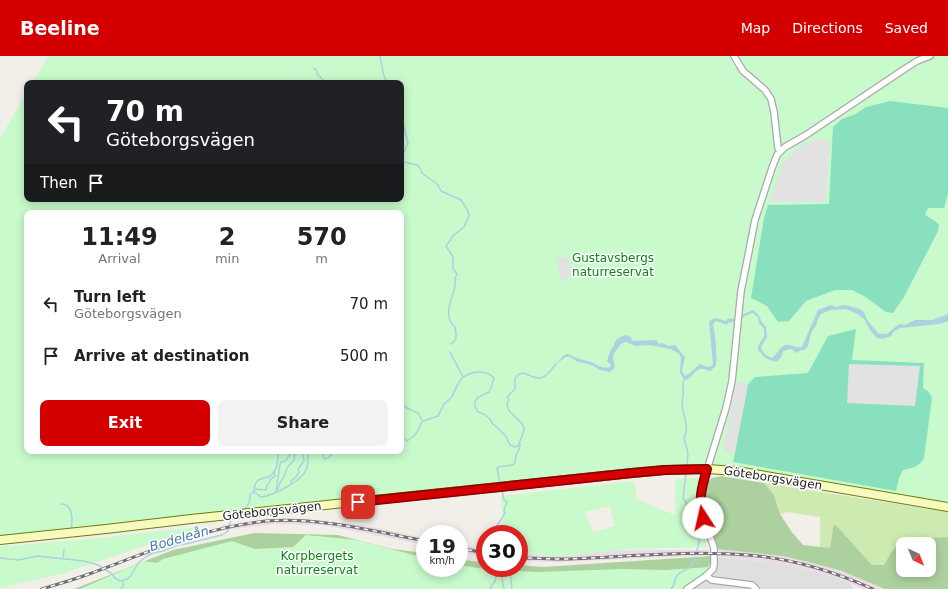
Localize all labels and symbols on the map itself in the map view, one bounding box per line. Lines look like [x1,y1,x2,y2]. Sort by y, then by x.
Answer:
park label: Gustavsbergs naturreservat [572,251,654,279]
street label: Göteborgsvägen [723,463,823,493]
pin [341,485,375,519]
position arrow [682,497,724,539]
street label: Göteborgsvägen [222,499,322,523]
water label: Bodeleån [148,523,210,554]
speed limit sign: 30 [476,525,528,577]
north arrow [896,537,936,577]
park label: Korpbergets naturreservat [276,549,358,577]

